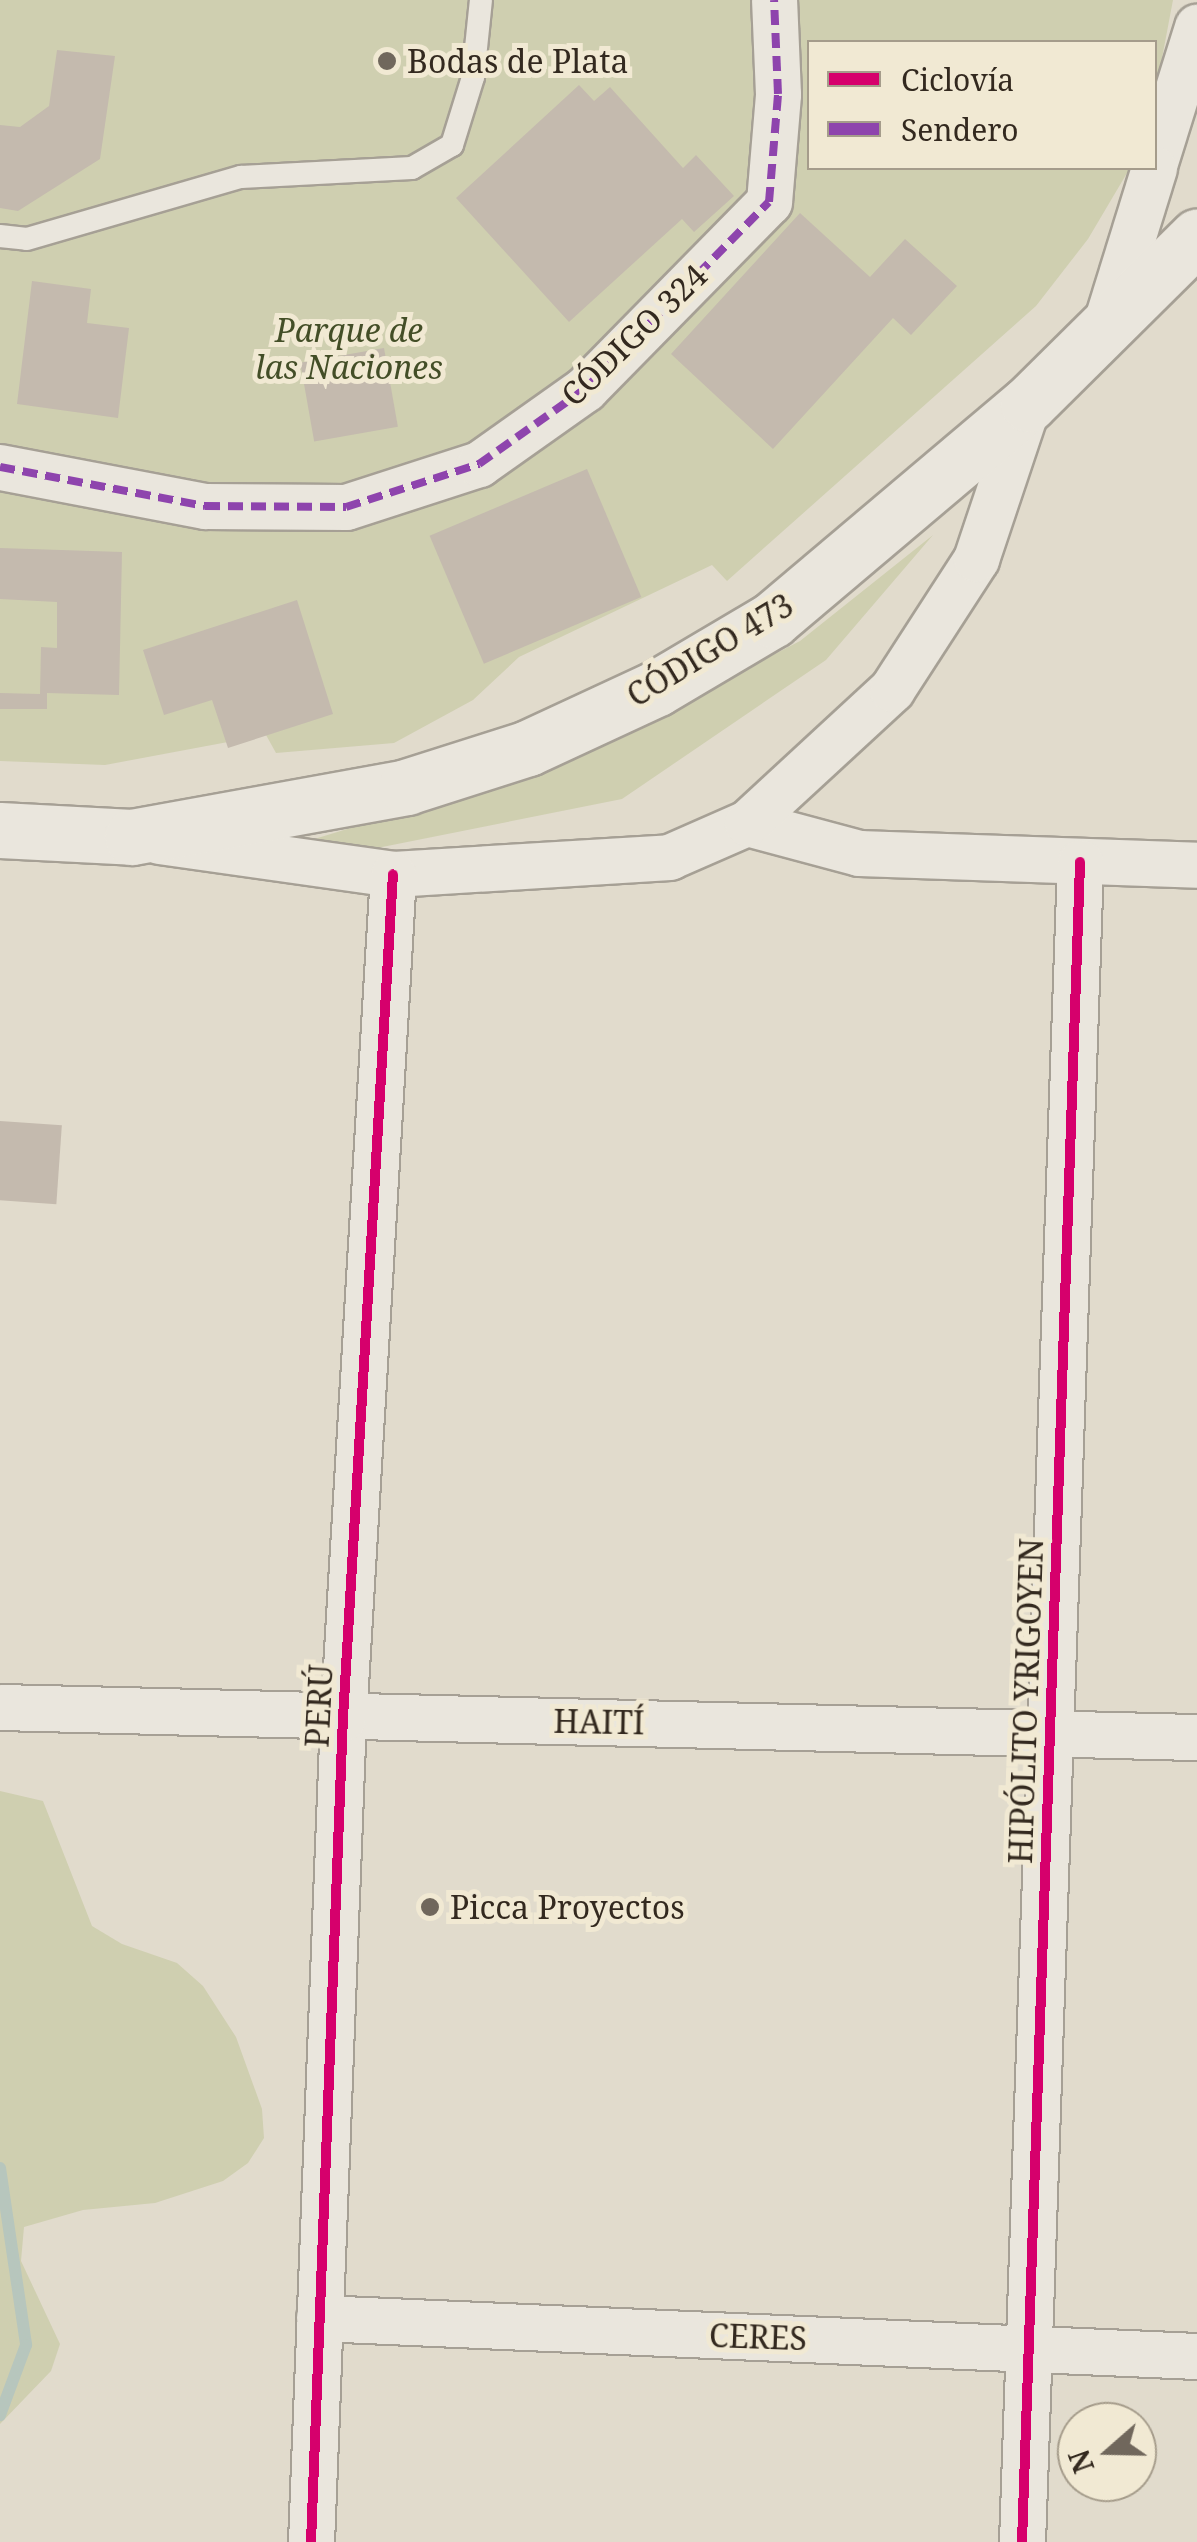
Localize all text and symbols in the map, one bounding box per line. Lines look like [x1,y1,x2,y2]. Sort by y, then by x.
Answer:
legend [807,40,1157,170]
place label: Bodas de Plata [407,42,628,80]
marker: Bodas de Plata [376,50,398,72]
text: Ciclovía [901,59,1014,100]
text: Sendero [901,109,1019,150]
street label: CÓDIGO 324 [553,256,715,414]
park label: Parque de las Naciones [255,312,443,387]
street label: CÓDIGO 473 [620,585,800,715]
street label: HIPÓLITO YRIGOYEN [1001,1538,1051,1864]
street label: PERÚ [298,1664,340,1748]
street label: HAITÍ [553,1702,645,1742]
place label: Picca Proyectos [450,1888,685,1926]
marker: Picca Proyectos [419,1896,441,1918]
street label: CERES [708,2316,808,2358]
north arrow [1057,2402,1157,2502]
text: N [1059,2445,1102,2478]

